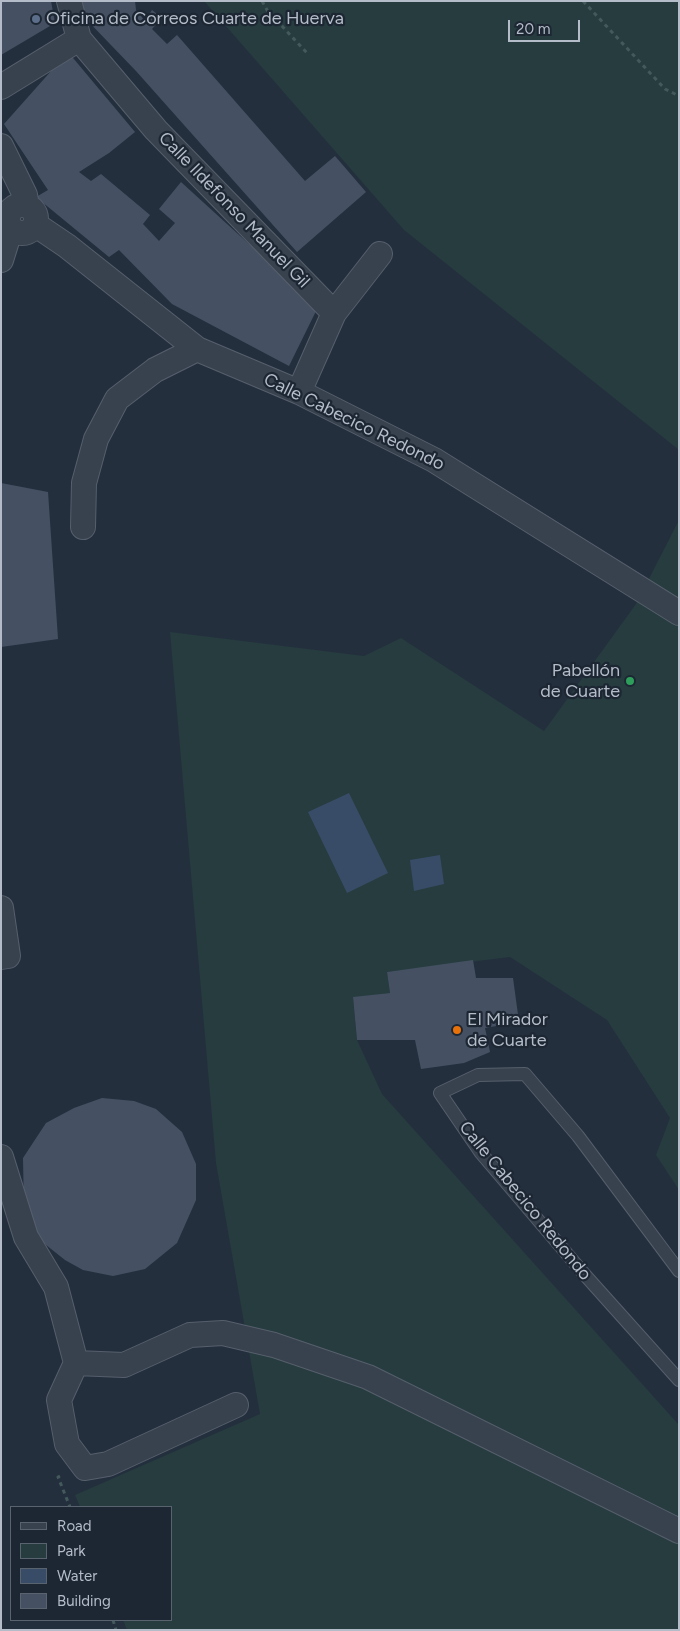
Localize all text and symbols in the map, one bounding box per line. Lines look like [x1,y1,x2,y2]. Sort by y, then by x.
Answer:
place label: Oficina de Correos Cuarte de Huerva [46,8,344,30]
scale bar [510,10,582,42]
marker: Oficina de Correos Cuarte de Huerva [30,13,42,25]
text: 20 m [516,20,550,38]
street label: Calle Ildefonso Manuel Gil [154,128,314,292]
street label: Calle Cabecico Redondo [260,369,448,475]
place label: Pabellón de Cuarte [540,660,620,702]
marker: Pabellón de Cuarte [624,675,636,687]
place label: El Mirador de Cuarte [467,1009,548,1052]
marker: El Mirador de Cuarte [451,1024,463,1036]
street label: Calle Cabecico Redondo [454,1117,596,1285]
legend [10,1506,172,1621]
text: Road [57,1517,92,1535]
text: Park [57,1542,86,1560]
text: Water [57,1567,97,1585]
text: Building [57,1592,111,1610]

